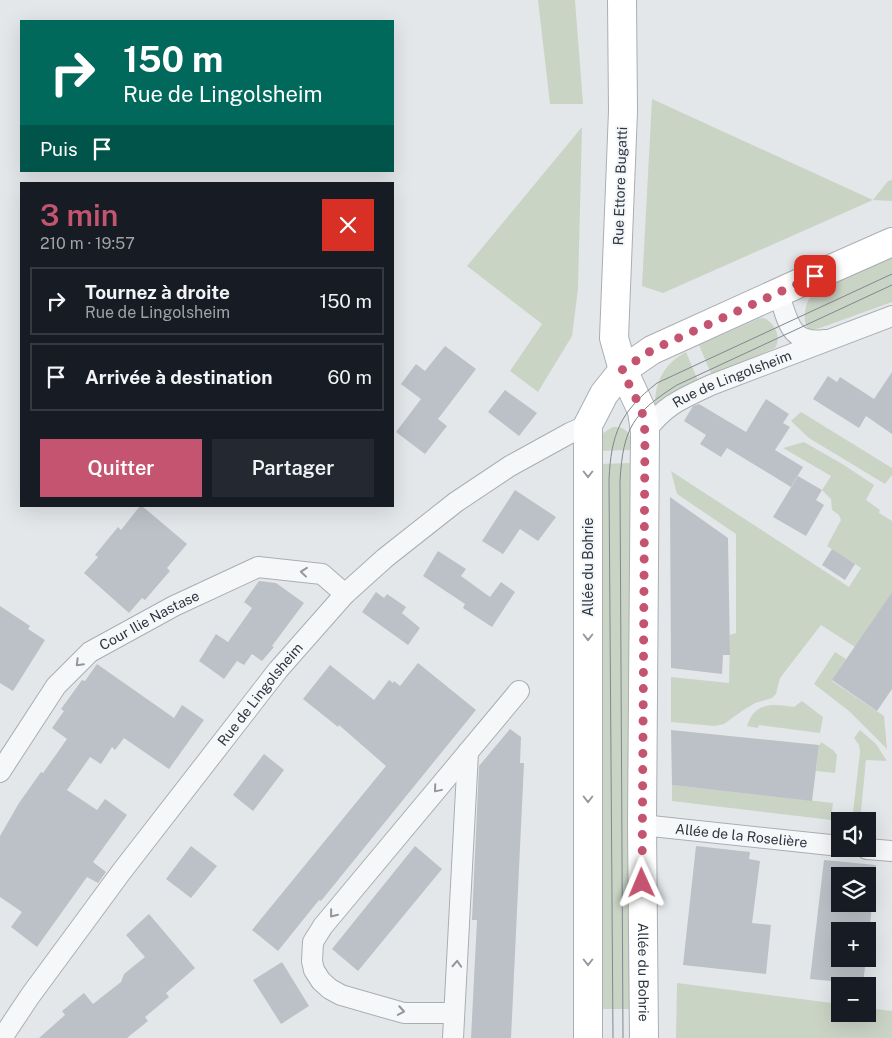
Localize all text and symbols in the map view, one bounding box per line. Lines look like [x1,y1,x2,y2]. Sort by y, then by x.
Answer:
text: 150 m [123,39,223,80]
icon: right [40,40,105,105]
text: Rue de Lingolsheim [123,81,323,107]
street label: Rue Ettore Bugatti [610,126,630,246]
icon: arrive [88,135,116,163]
text: Puis [40,138,78,160]
text: 3 min [40,197,118,233]
button: close [322,199,374,251]
text: 210 m · 19:57 [40,234,135,253]
pin [794,255,836,297]
icon: arrive [801,262,829,290]
text: Tournez à droite [85,281,230,303]
icon: right [42,287,70,315]
text: 150 m [319,290,372,312]
text: Rue de Lingolsheim [85,303,230,322]
street label: Rue de Lingolsheim [670,347,794,411]
icon: arrive [42,363,70,391]
text: Arrivée à destination [85,366,273,388]
text: 60 m [328,366,372,388]
button: Quitter [40,439,202,497]
button: Partager [212,439,374,497]
one-way arrow [583,470,593,478]
street label: Allée du Bohrie [580,517,596,617]
one-way arrow [300,567,308,578]
street label: Cour Ilie Nastase [97,587,202,653]
one-way arrow [583,633,593,641]
street label: Rue de Lingolsheim [214,640,306,749]
one-way arrow [76,657,85,666]
one-way arrow [434,784,443,793]
one-way arrow [583,796,593,803]
map controls [831,812,876,1022]
button: sound [831,812,876,857]
street label: Allée de la Roselière [675,821,808,851]
position arrow [615,856,667,908]
button: layers [831,867,876,912]
one-way arrow [330,909,339,918]
button: + [831,922,876,967]
street label: Allée du Bohrie [635,923,652,1022]
one-way arrow [583,958,593,966]
one-way arrow [451,960,462,968]
button: − [831,977,876,1022]
one-way arrow [397,1005,405,1016]

